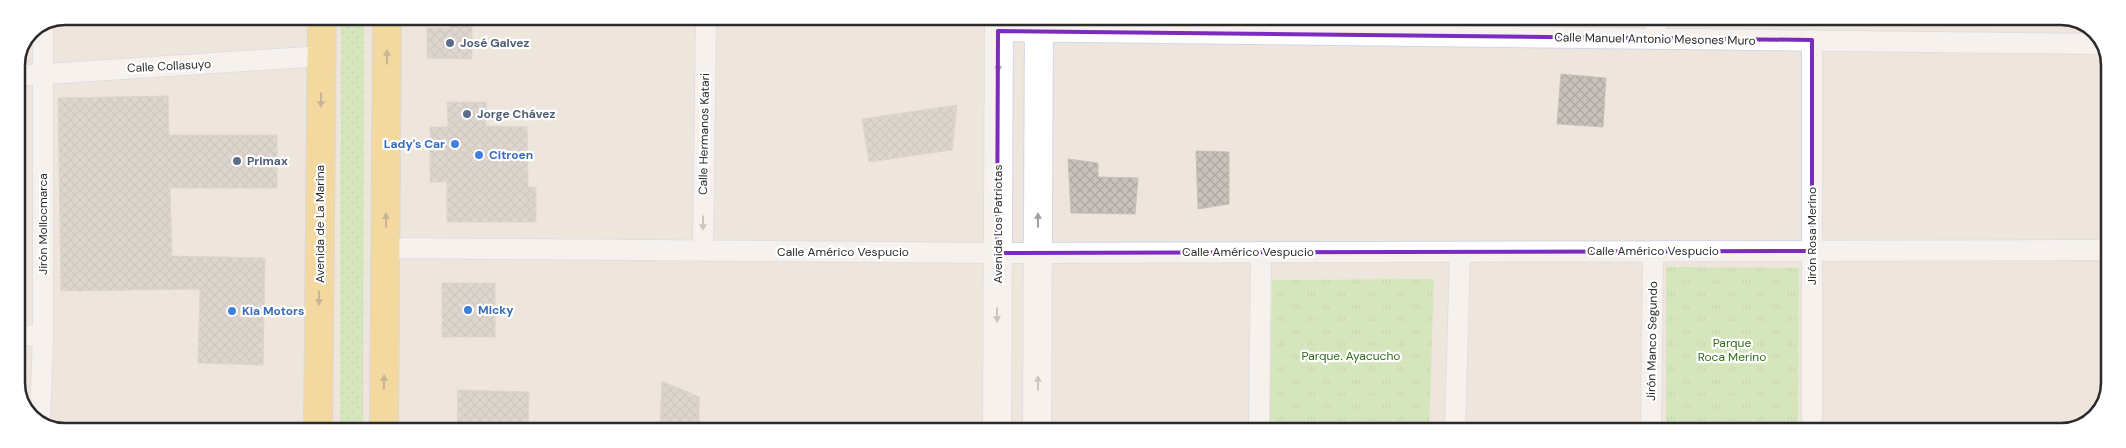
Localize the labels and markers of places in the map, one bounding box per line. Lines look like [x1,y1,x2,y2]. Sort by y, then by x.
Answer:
place label: José Galvez [460,35,530,51]
marker: José Galvez [444,37,456,49]
place label: Jorge Chávez [477,106,555,122]
marker: Jorge Chávez [461,108,473,120]
place label: Lady's Car [384,136,445,152]
marker: Lady's Car [449,138,461,150]
place label: Citroen [489,147,533,163]
marker: Citroen [473,149,485,161]
place label: Primax [247,153,288,169]
marker: Primax [231,155,243,167]
place label: Micky [478,302,514,318]
place label: Kia Motors [242,303,304,319]
marker: Micky [462,304,474,316]
marker: Kia Motors [226,305,238,317]

